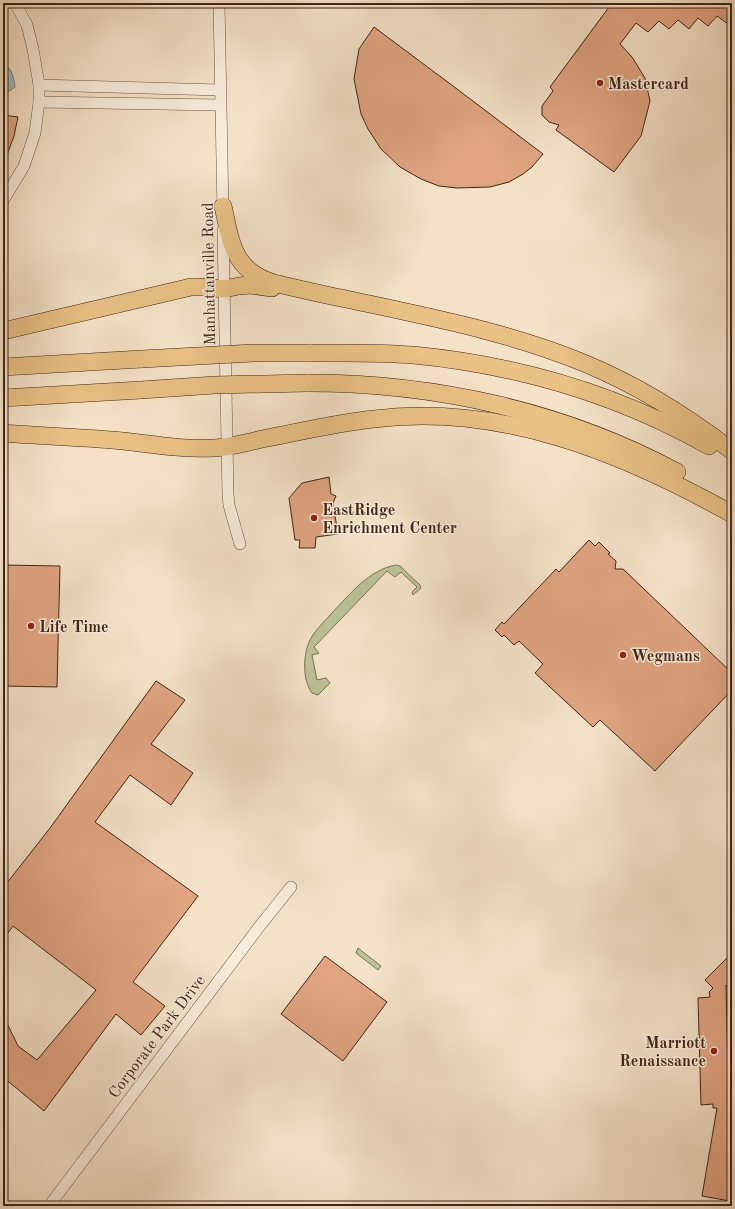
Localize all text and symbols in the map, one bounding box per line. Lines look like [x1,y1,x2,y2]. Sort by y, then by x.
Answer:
place label: Mastercard [608,77,689,93]
marker: Mastercard [595,78,605,88]
street label: Manhattanville Road [201,202,219,346]
place label: EastRidge Enrichment Center [322,503,457,537]
marker: EastRidge Enrichment Center [309,513,319,523]
place label: Life Time [39,620,109,636]
marker: Life Time [26,621,36,631]
place label: Wegmans [631,649,700,665]
marker: Wegmans [618,650,628,660]
street label: Corporate Park Drive [106,973,209,1102]
place label: Marriott Renaissance [619,1036,706,1070]
marker: Marriott Renaissance [709,1046,719,1056]

